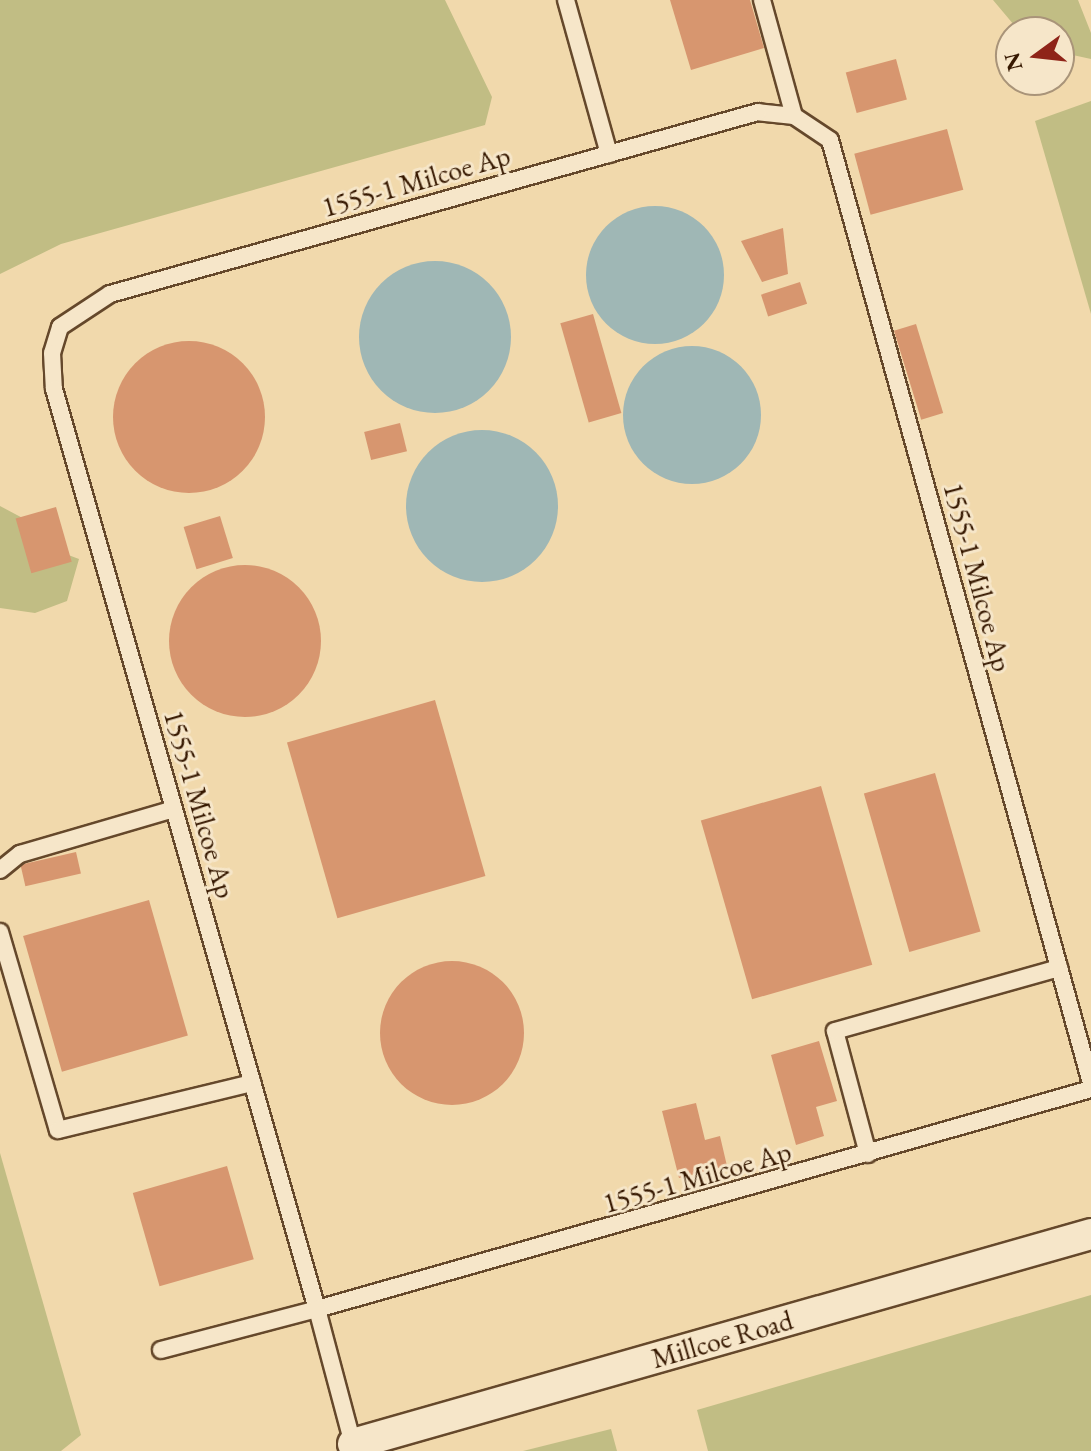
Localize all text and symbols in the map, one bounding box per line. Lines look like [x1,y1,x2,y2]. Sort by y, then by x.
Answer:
north arrow [995,16,1075,96]
text: N [997,49,1030,74]
street label: 1555-1 Milcoe Ap [318,138,514,224]
street label: 1555-1 Milcoe Ap [937,479,1019,675]
street label: 1555-1 Milcoe Ap [157,706,243,902]
street label: 1555-1 Milcoe Ap [599,1134,795,1220]
street label: Millcoe Road [648,1303,796,1375]

